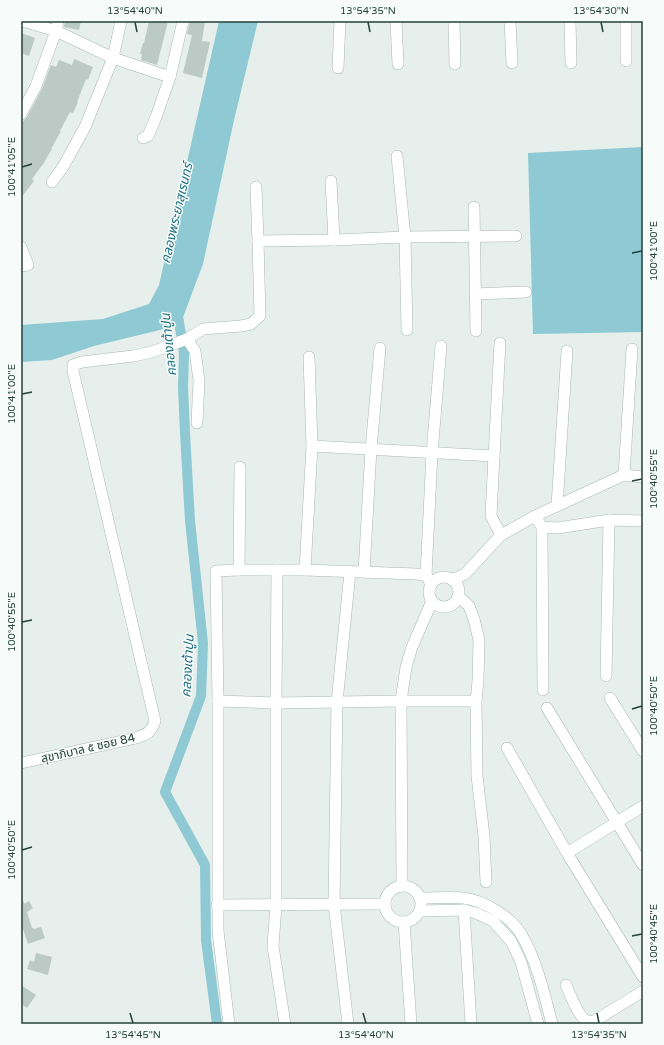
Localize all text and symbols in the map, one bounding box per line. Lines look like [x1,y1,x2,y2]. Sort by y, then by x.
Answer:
text: 13°54'40"N [107,5,163,17]
text: 13°54'35"N [340,5,396,17]
text: 13°54'30"N [573,5,629,17]
text: 100°41'05"E [6,137,18,197]
water label: คลองพระยาสุเรนทร์ [158,158,197,265]
text: 100°41'00"E [648,221,660,281]
water label: คลองเต้าปูน [158,312,180,377]
text: 100°41'00"E [6,364,18,424]
text: 100°40'55"E [648,449,660,509]
text: 100°40'55"E [6,592,18,652]
water label: คลองเต้าปูน [178,633,198,698]
text: 100°40'50"E [648,676,660,736]
street label: สุขาภิบาล ๕ ซอย 84 [40,730,137,766]
text: 100°40'50"E [6,820,18,880]
text: 100°40'45"E [648,904,660,964]
text: 13°54'45"N [105,1029,161,1041]
text: 13°54'40"N [338,1029,394,1041]
text: 13°54'35"N [571,1029,627,1041]

